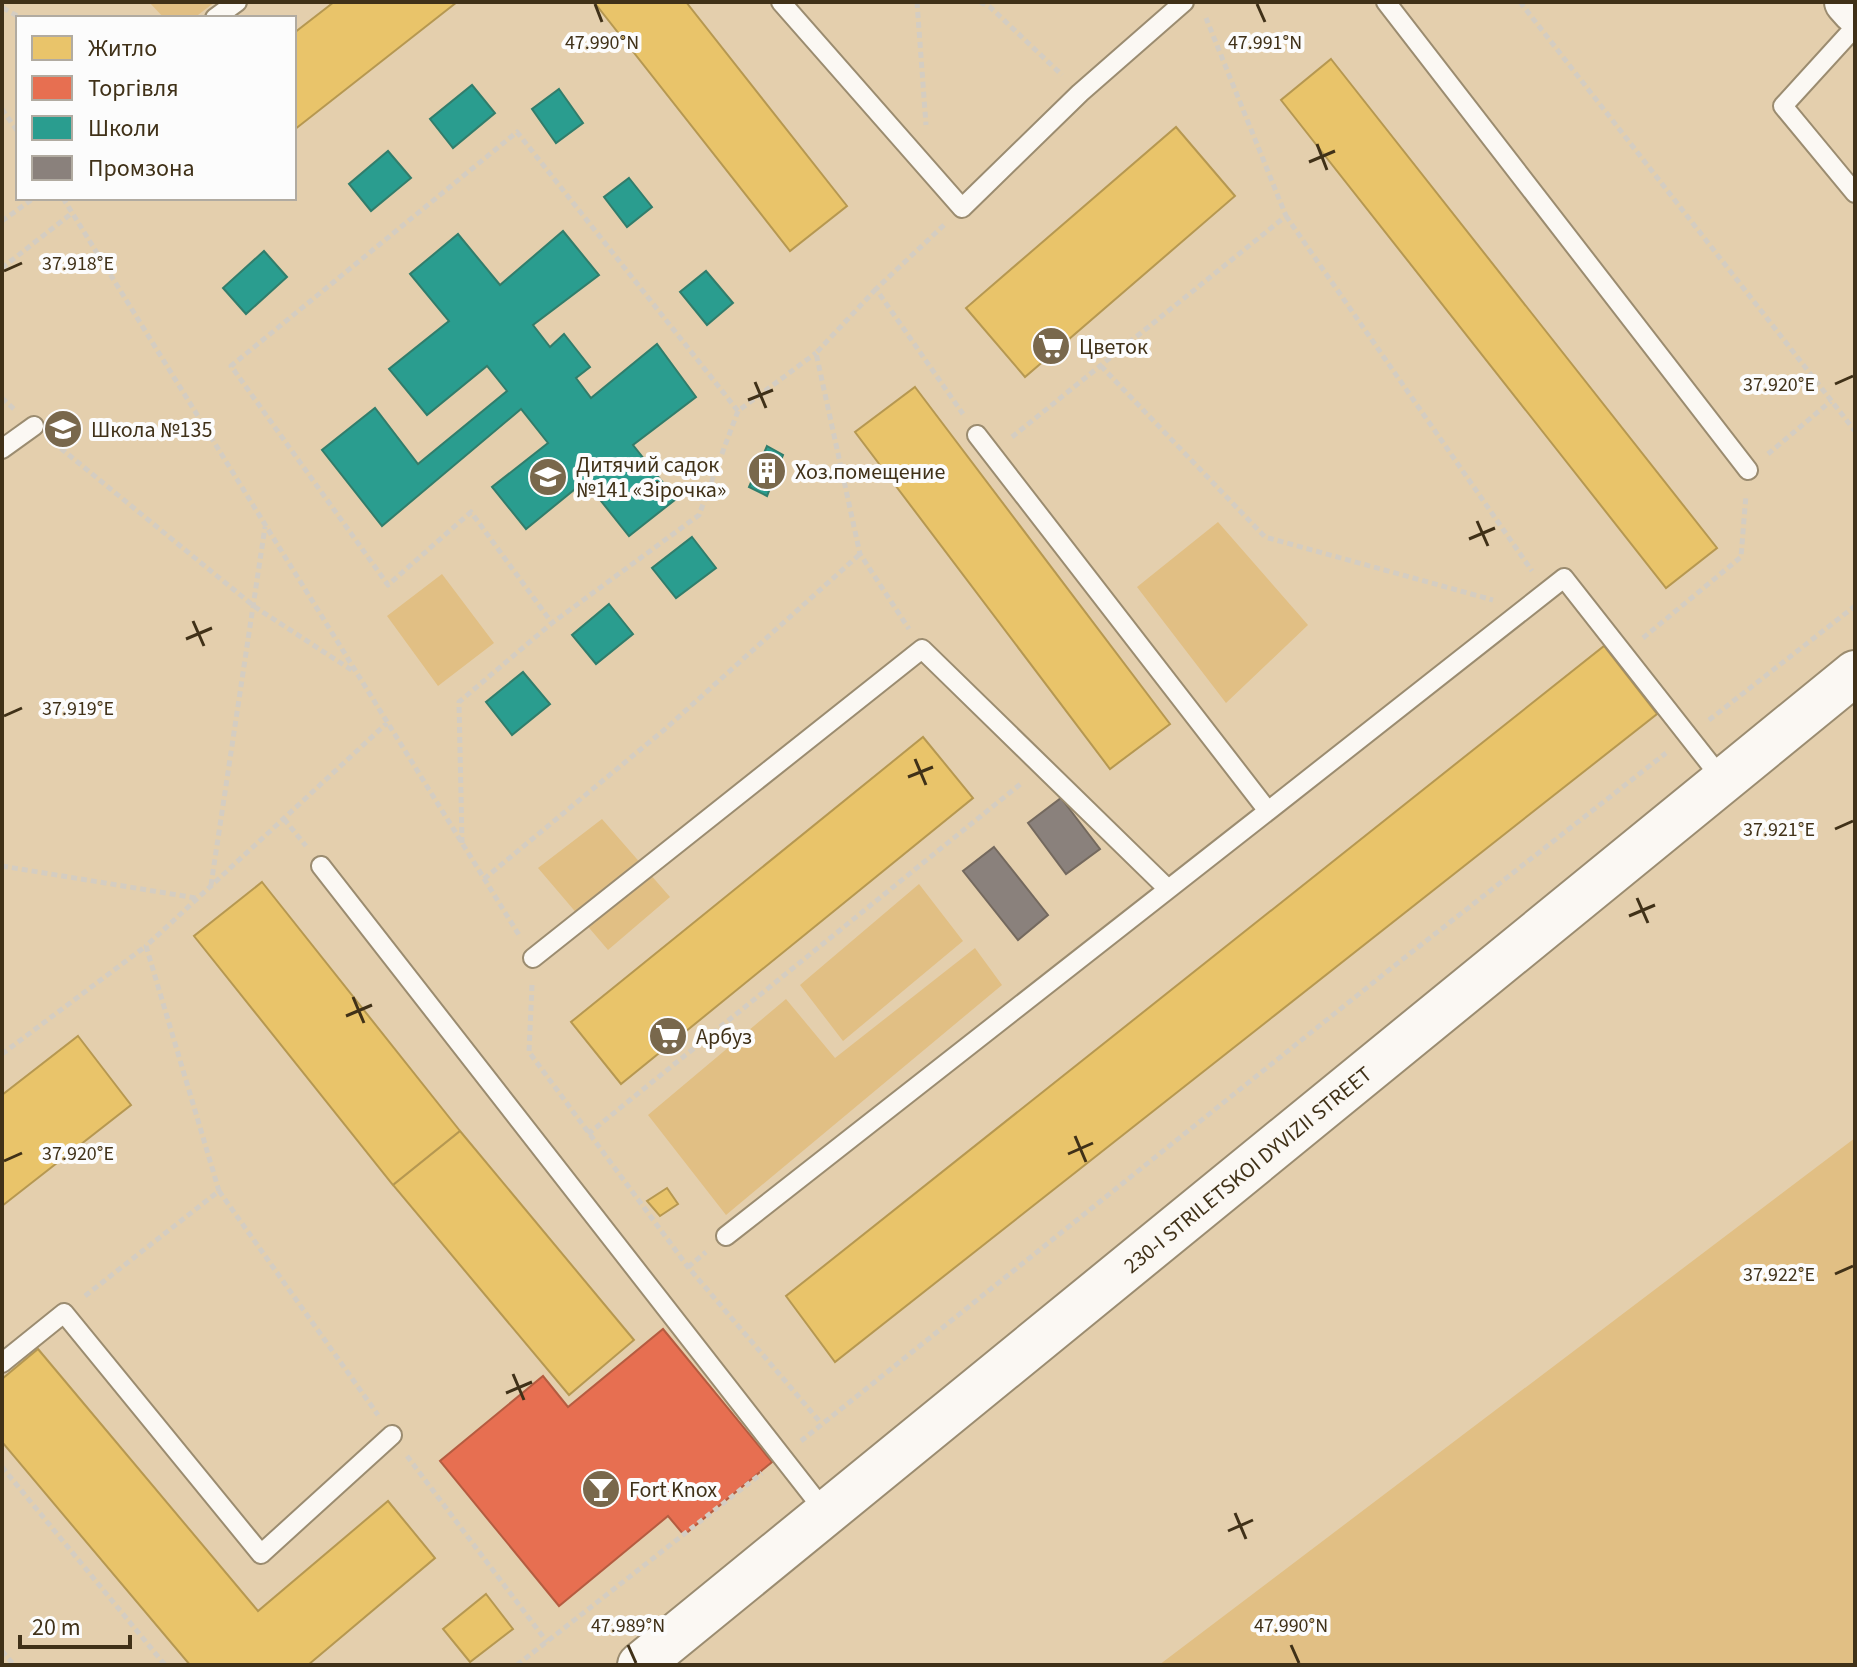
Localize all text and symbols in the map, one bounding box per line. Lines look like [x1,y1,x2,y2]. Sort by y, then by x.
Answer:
legend [16,16,296,200]
text: 47.990°N [565,29,639,57]
text: 47.991°N [1228,29,1302,57]
text: Житло [88,31,157,66]
text: Торгівля [88,71,179,106]
text: Школи [88,111,160,146]
text: Промзона [88,151,195,186]
text: 37.918°E [42,250,114,278]
supermarket icon: Цветок [1030,325,1072,367]
place label: Цветок [1079,331,1148,363]
text: 37.920°E [1743,371,1815,399]
school or university icon: Школа №135 [42,408,84,450]
place label: Школа №135 [91,414,212,446]
place label: Дитячий садок №141 «Зiрочка» [576,449,726,506]
building icon: Хоз.помещение [746,450,788,492]
school or university icon: Дитячий садок №141 «Зiрочка» [527,456,569,498]
place label: Хоз.помещение [795,456,946,488]
text: 37.919°E [42,695,114,723]
text: 37.921°E [1743,816,1815,844]
supermarket icon: Арбуз [647,1015,689,1057]
place label: Арбуз [696,1021,752,1053]
street label: 230-I STRILETSKOI DYVIZII STREET [1117,1059,1379,1281]
text: 37.920°E [42,1140,114,1168]
text: 37.922°E [1743,1261,1815,1289]
bar icon: Fort Knox [580,1468,622,1510]
place label: Fort Knox [629,1474,717,1506]
scale bar [20,1599,130,1649]
text: 20 m [32,1610,81,1645]
text: 47.989°N [591,1612,665,1640]
text: 47.990°N [1254,1612,1328,1640]

